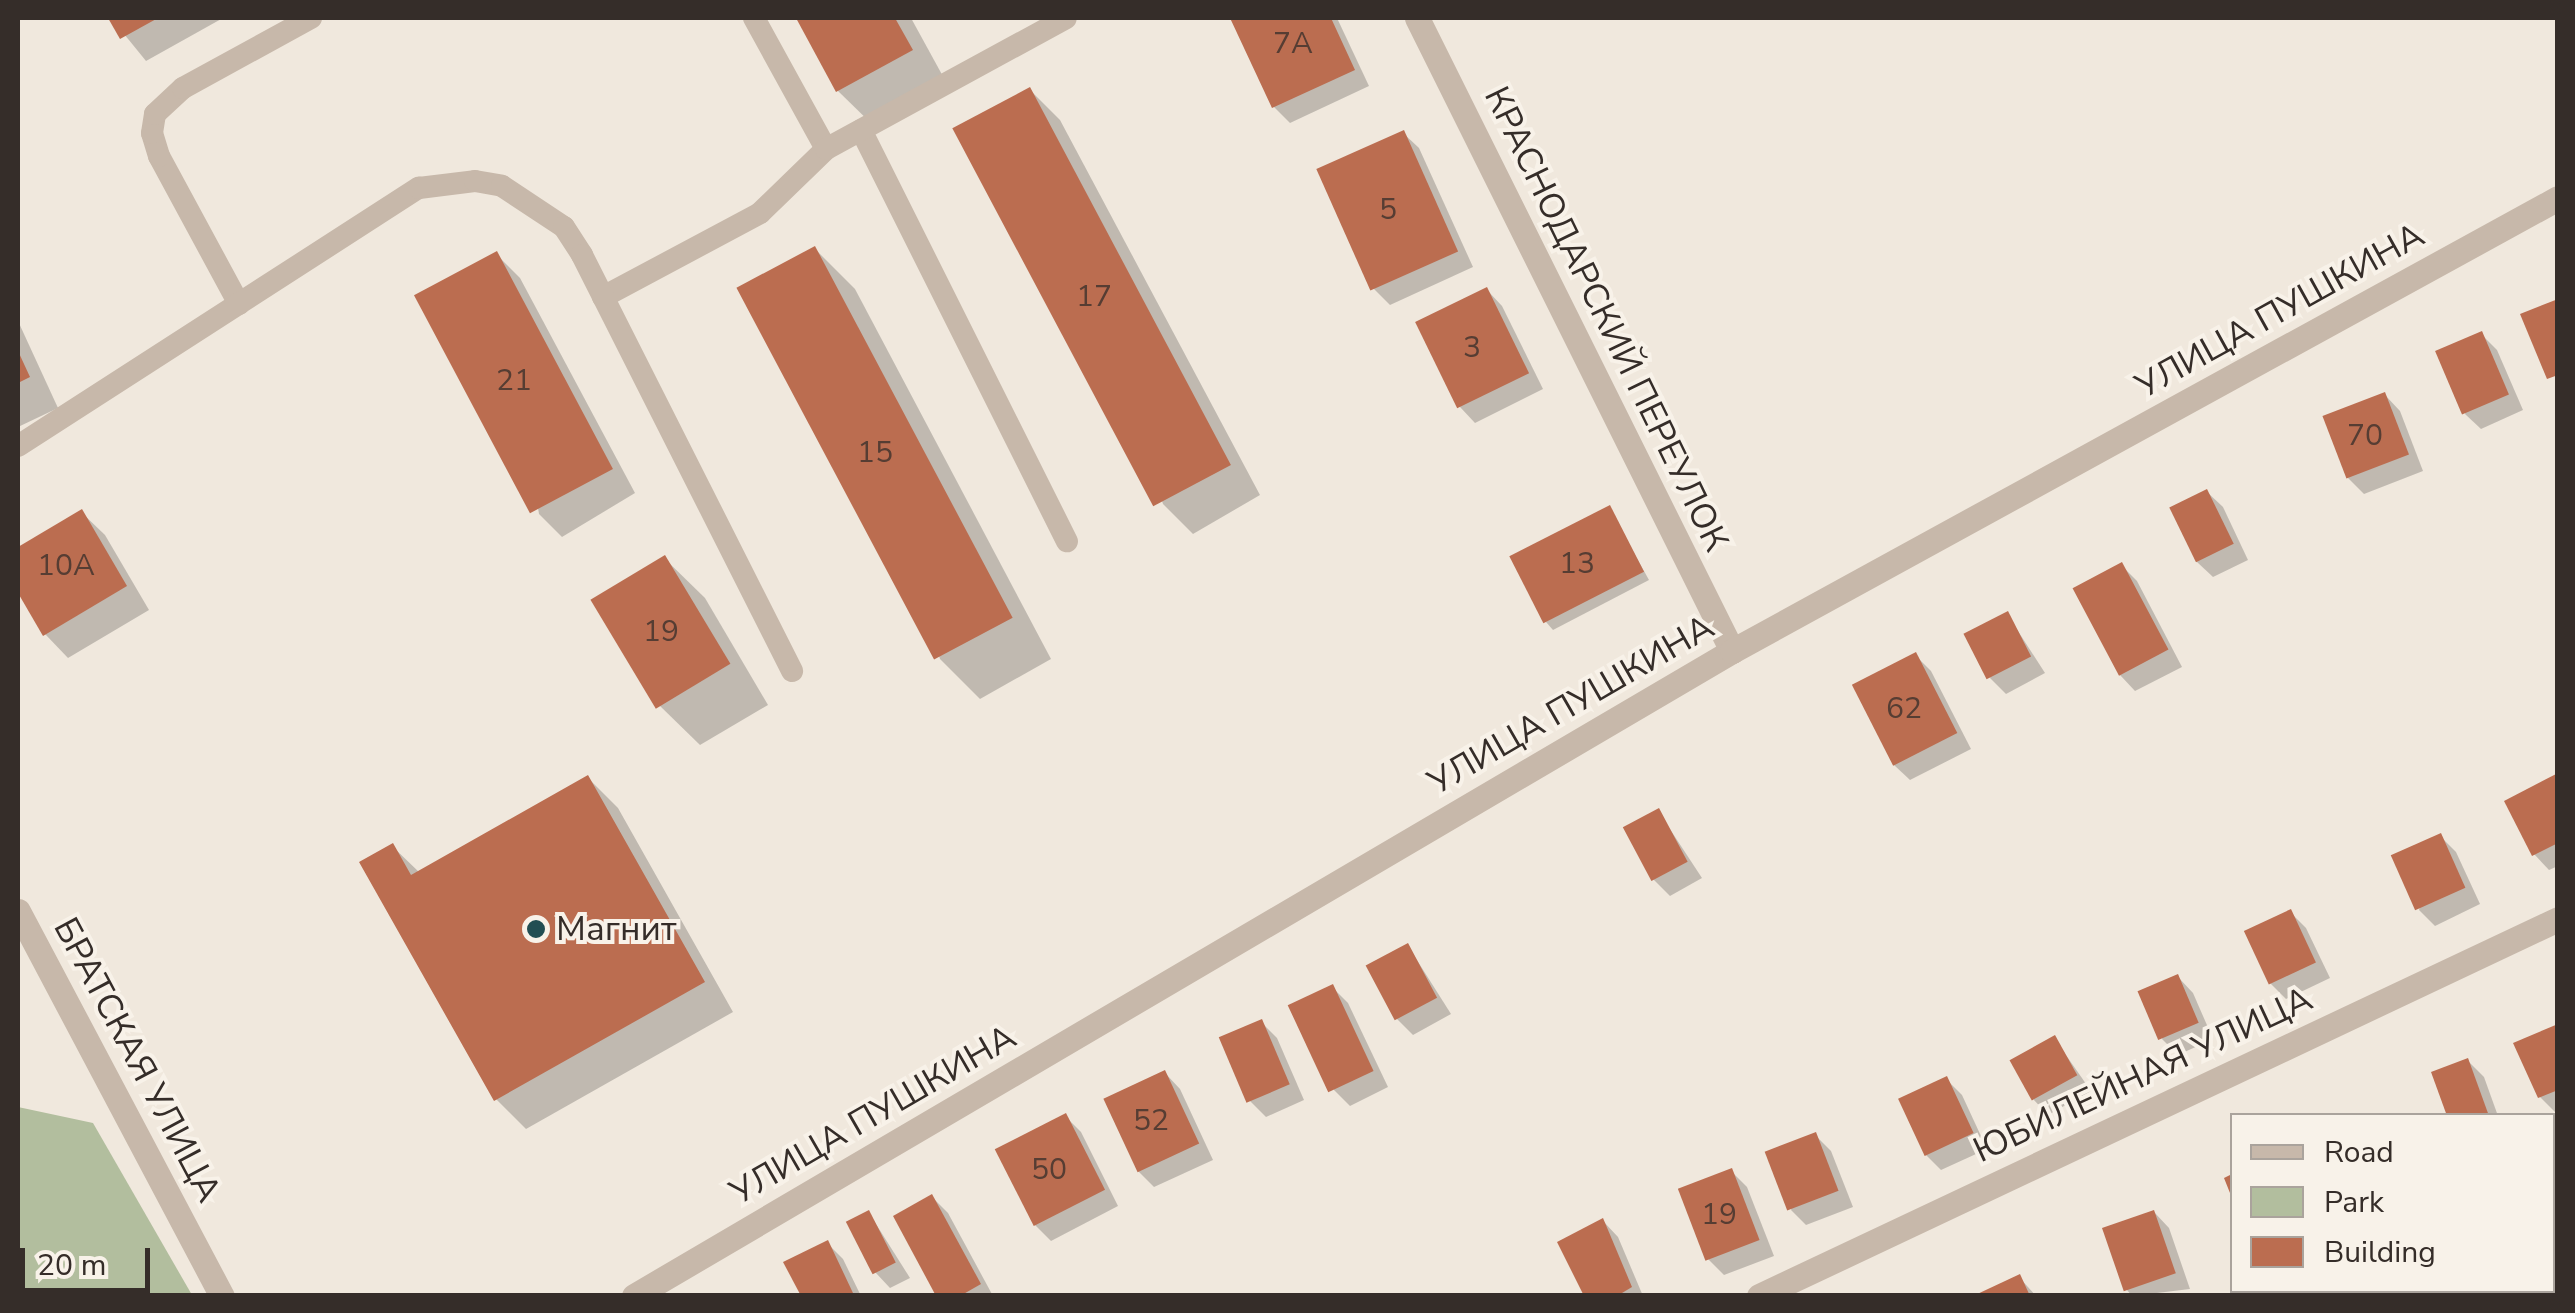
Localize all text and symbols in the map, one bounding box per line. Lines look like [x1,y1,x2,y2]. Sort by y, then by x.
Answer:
house number: 7А [1273,26,1313,62]
street label: КРАСНОДАРСКИЙ ПЕРЕУЛОК [1475,80,1737,558]
house number: 5 [1379,192,1397,228]
street label: УЛИЦА ПУШКИНА [2129,214,2431,408]
house number: 17 [1076,279,1112,315]
house number: 3 [1463,330,1481,366]
house number: 21 [496,363,532,399]
house number: 70 [2347,418,2383,454]
house number: 15 [857,435,893,471]
house number: 13 [1559,546,1595,582]
house number: 10А [37,548,95,584]
street label: УЛИЦА ПУШКИНА [1421,606,1721,804]
house number: 19 [643,614,679,650]
house number: 62 [1886,691,1922,727]
place label: Магнит [556,908,677,950]
street label: БРАТСКАЯ УЛИЦА [44,911,230,1209]
marker: Магнит [525,918,547,940]
street label: ЮБИЛЕЙНАЯ УЛИЦА [1967,978,2319,1172]
street label: УЛИЦА ПУШКИНА [723,1016,1023,1214]
house number: 52 [1133,1103,1169,1139]
legend [2230,1113,2555,1293]
text: Road [2324,1132,2394,1173]
house number: 50 [1031,1152,1067,1188]
text: Park [2324,1182,2384,1223]
house number: 19 [1701,1197,1737,1233]
scale bar [25,1228,155,1290]
text: Building [2324,1232,2436,1273]
text: 20 m [37,1245,106,1286]

